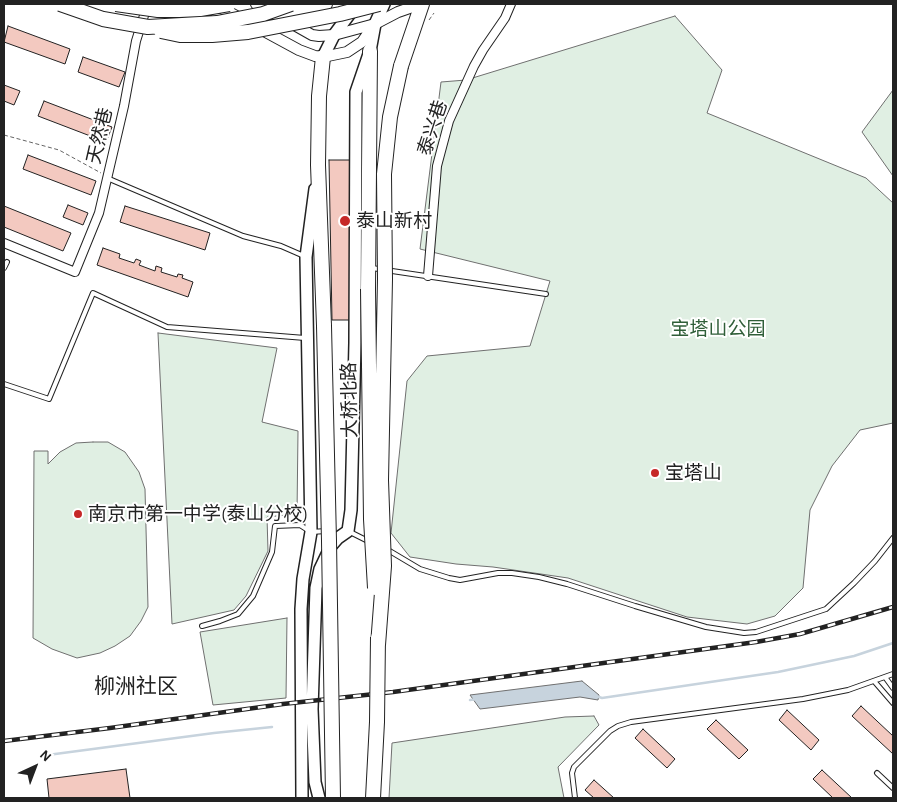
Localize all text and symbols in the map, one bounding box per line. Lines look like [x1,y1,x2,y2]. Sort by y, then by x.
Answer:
street label: 泰兴巷 [413,97,453,159]
street label: 天然巷 [82,106,118,166]
place label: 泰山新村 [356,210,432,232]
marker: 泰山新村 [338,214,352,228]
park label: 宝塔山公园 [671,318,765,340]
street label: 大桥北路 [338,362,362,438]
place label: 宝塔山 [665,462,722,484]
marker: 宝塔山 [649,467,661,479]
place label: 南京市第一中学(泰山分校) [88,503,308,525]
marker: 南京市第一中学(泰山分校) [72,508,84,520]
district label: 柳洲社区 [94,674,178,700]
north arrow [10,742,60,792]
text: N [37,748,54,764]

